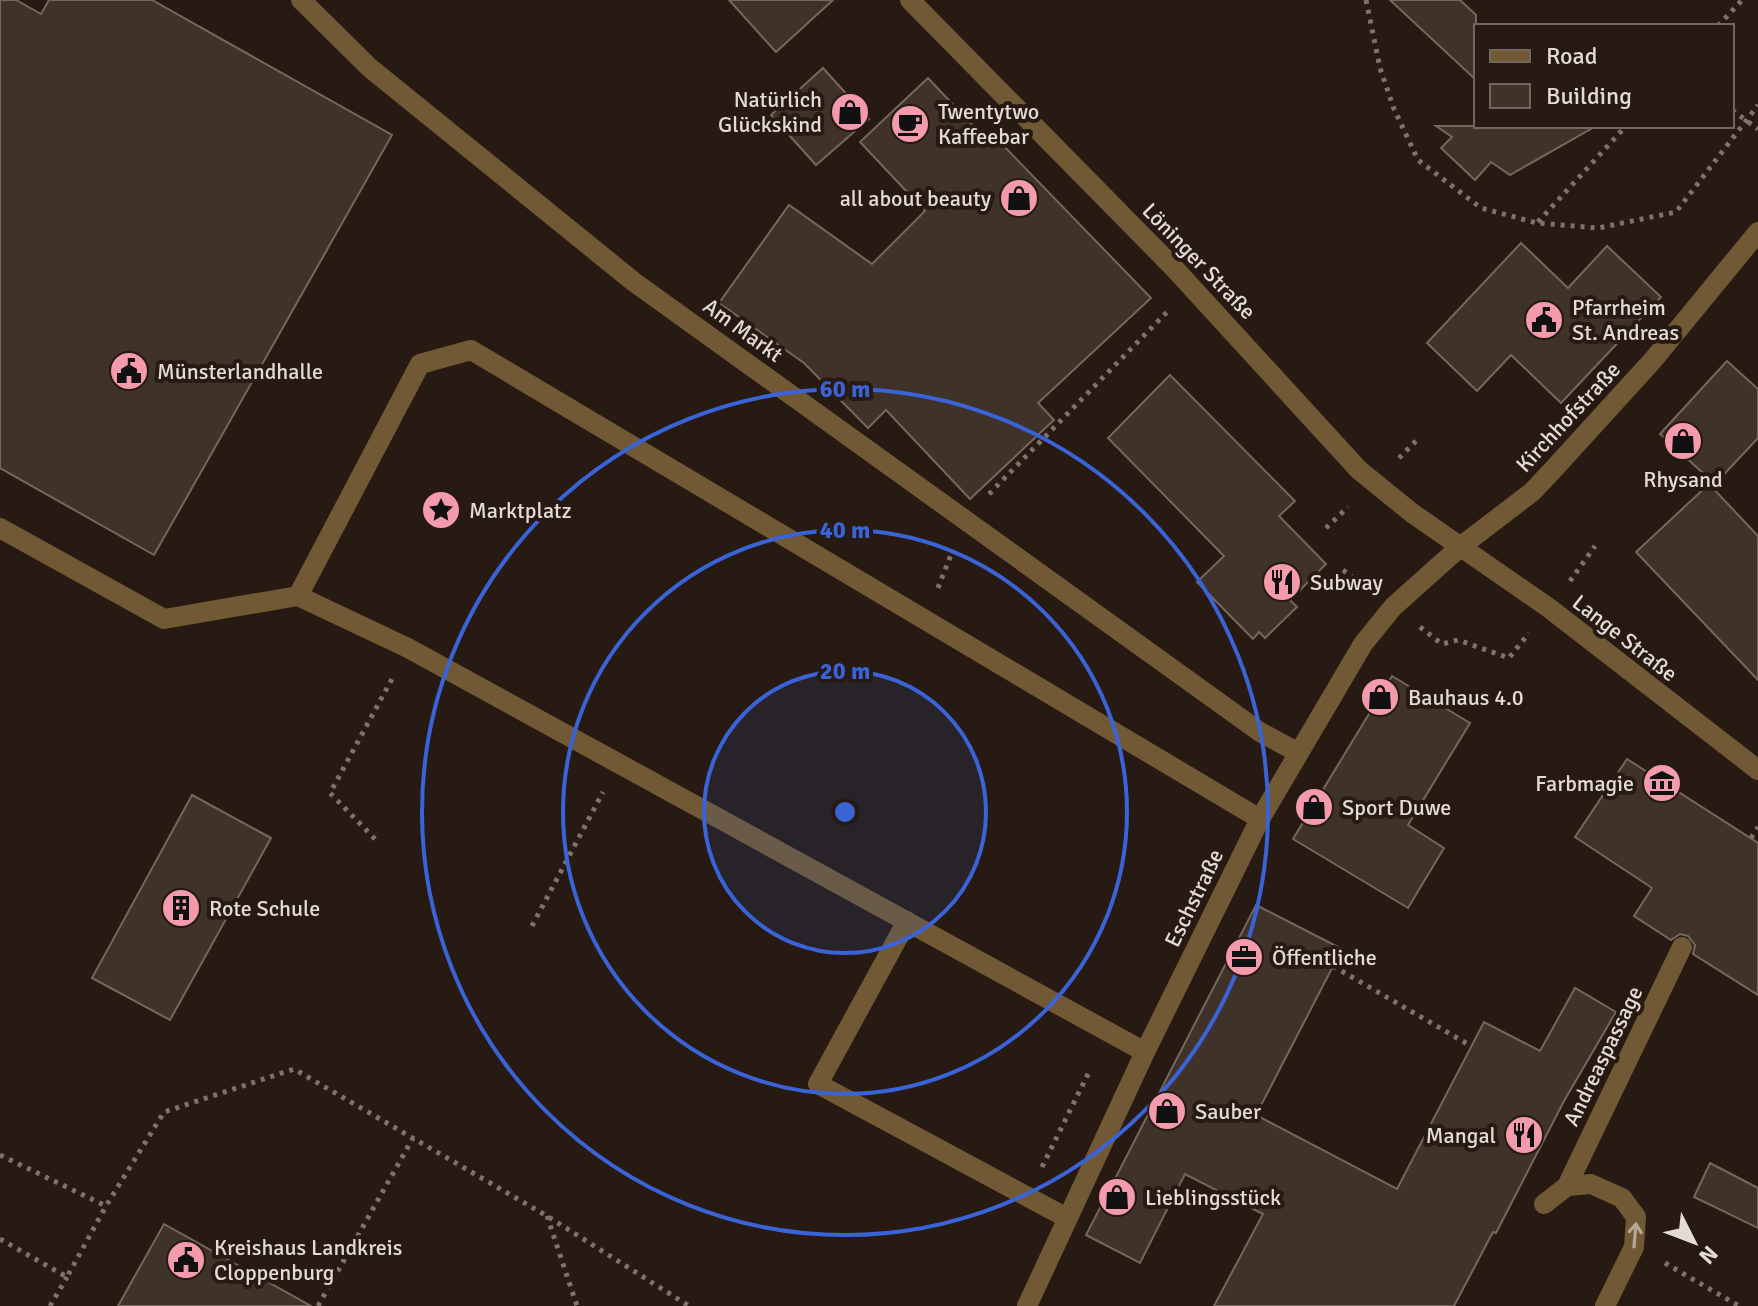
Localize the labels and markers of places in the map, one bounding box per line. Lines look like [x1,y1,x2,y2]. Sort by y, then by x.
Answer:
place label: Natürlich Glückskind [718,86,822,138]
shop icon: Natürlich Glückskind [829,91,871,133]
place label: Twentytwo Kaffeebar [938,98,1039,150]
cafe icon: Twentytwo Kaffeebar [889,103,931,145]
shop icon: all about beauty [998,177,1040,219]
place label: all about beauty [840,185,992,212]
place label: Pfarrheim St. Andreas [1572,294,1679,346]
public building icon: Pfarrheim St. Andreas [1523,299,1565,341]
public building icon: Münsterlandhalle [108,350,150,392]
place label: Münsterlandhalle [157,358,323,385]
shop icon: Rhysand [1662,420,1704,462]
place label: Rhysand [1643,466,1723,493]
place icon: Marktplatz [420,489,462,531]
place label: Marktplatz [469,497,572,524]
restaurant icon: Subway [1261,561,1303,603]
place label: Subway [1310,569,1383,596]
shop icon: Bauhaus 4.0 [1359,676,1401,718]
place label: Bauhaus 4.0 [1408,684,1524,711]
museum icon: Farbmagie [1641,762,1683,804]
place label: Farbmagie [1535,770,1634,797]
shop icon: Sport Duwe [1293,786,1335,828]
place label: Sport Duwe [1342,794,1451,821]
centre of rings [831,798,859,826]
building icon: Rote Schule [160,887,202,929]
place label: Rote Schule [209,895,320,922]
office icon: Öffentliche [1223,936,1265,978]
place label: Öffentliche [1272,944,1377,971]
shop icon: Sauber [1146,1090,1188,1132]
place label: Sauber [1195,1098,1261,1125]
restaurant icon: Mangal [1503,1114,1545,1156]
place label: Mangal [1426,1122,1496,1149]
shop icon: Lieblingsstück [1096,1176,1138,1218]
place label: Lieblingsstück [1145,1184,1281,1211]
place label: Kreishaus Landkreis Cloppenburg [214,1234,402,1286]
public building icon: Kreishaus Landkreis Cloppenburg [165,1239,207,1281]

